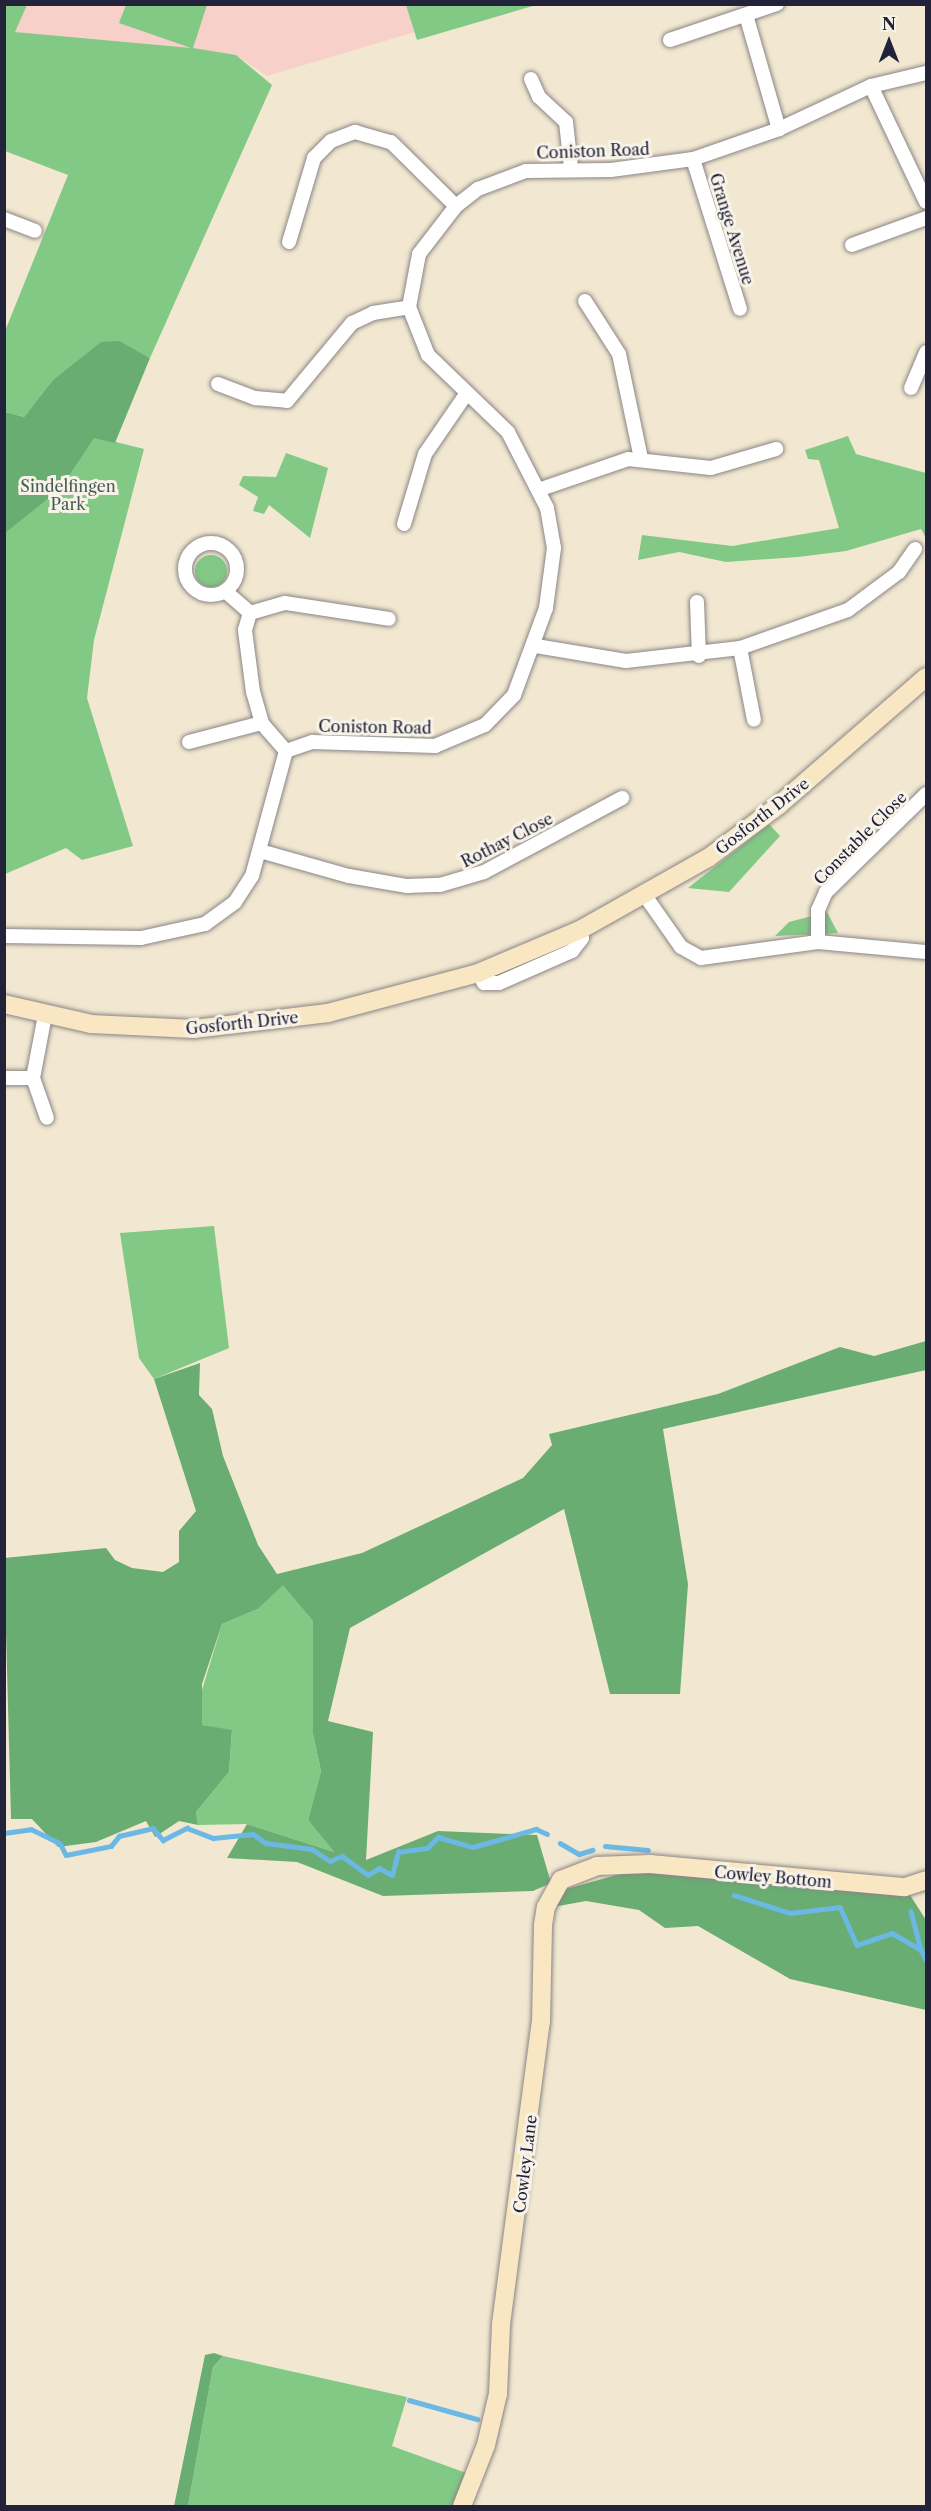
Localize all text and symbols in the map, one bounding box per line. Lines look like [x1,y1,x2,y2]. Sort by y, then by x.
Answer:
north arrow [859,12,919,72]
text: N [882,14,896,34]
street label: Coniston Road [536,139,650,163]
street label: Grange Avenue [706,171,758,287]
park label: Sindelfingen Park [20,476,116,514]
street label: Coniston Road [318,716,432,738]
street label: Gosforth Drive [711,774,813,858]
street label: Constable Close [810,788,910,888]
street label: Rothay Close [458,808,556,872]
street label: Gosforth Drive [185,1008,299,1038]
street label: Cowley Bottom [713,1862,833,1892]
street label: Cowley Lane [509,2114,541,2214]

